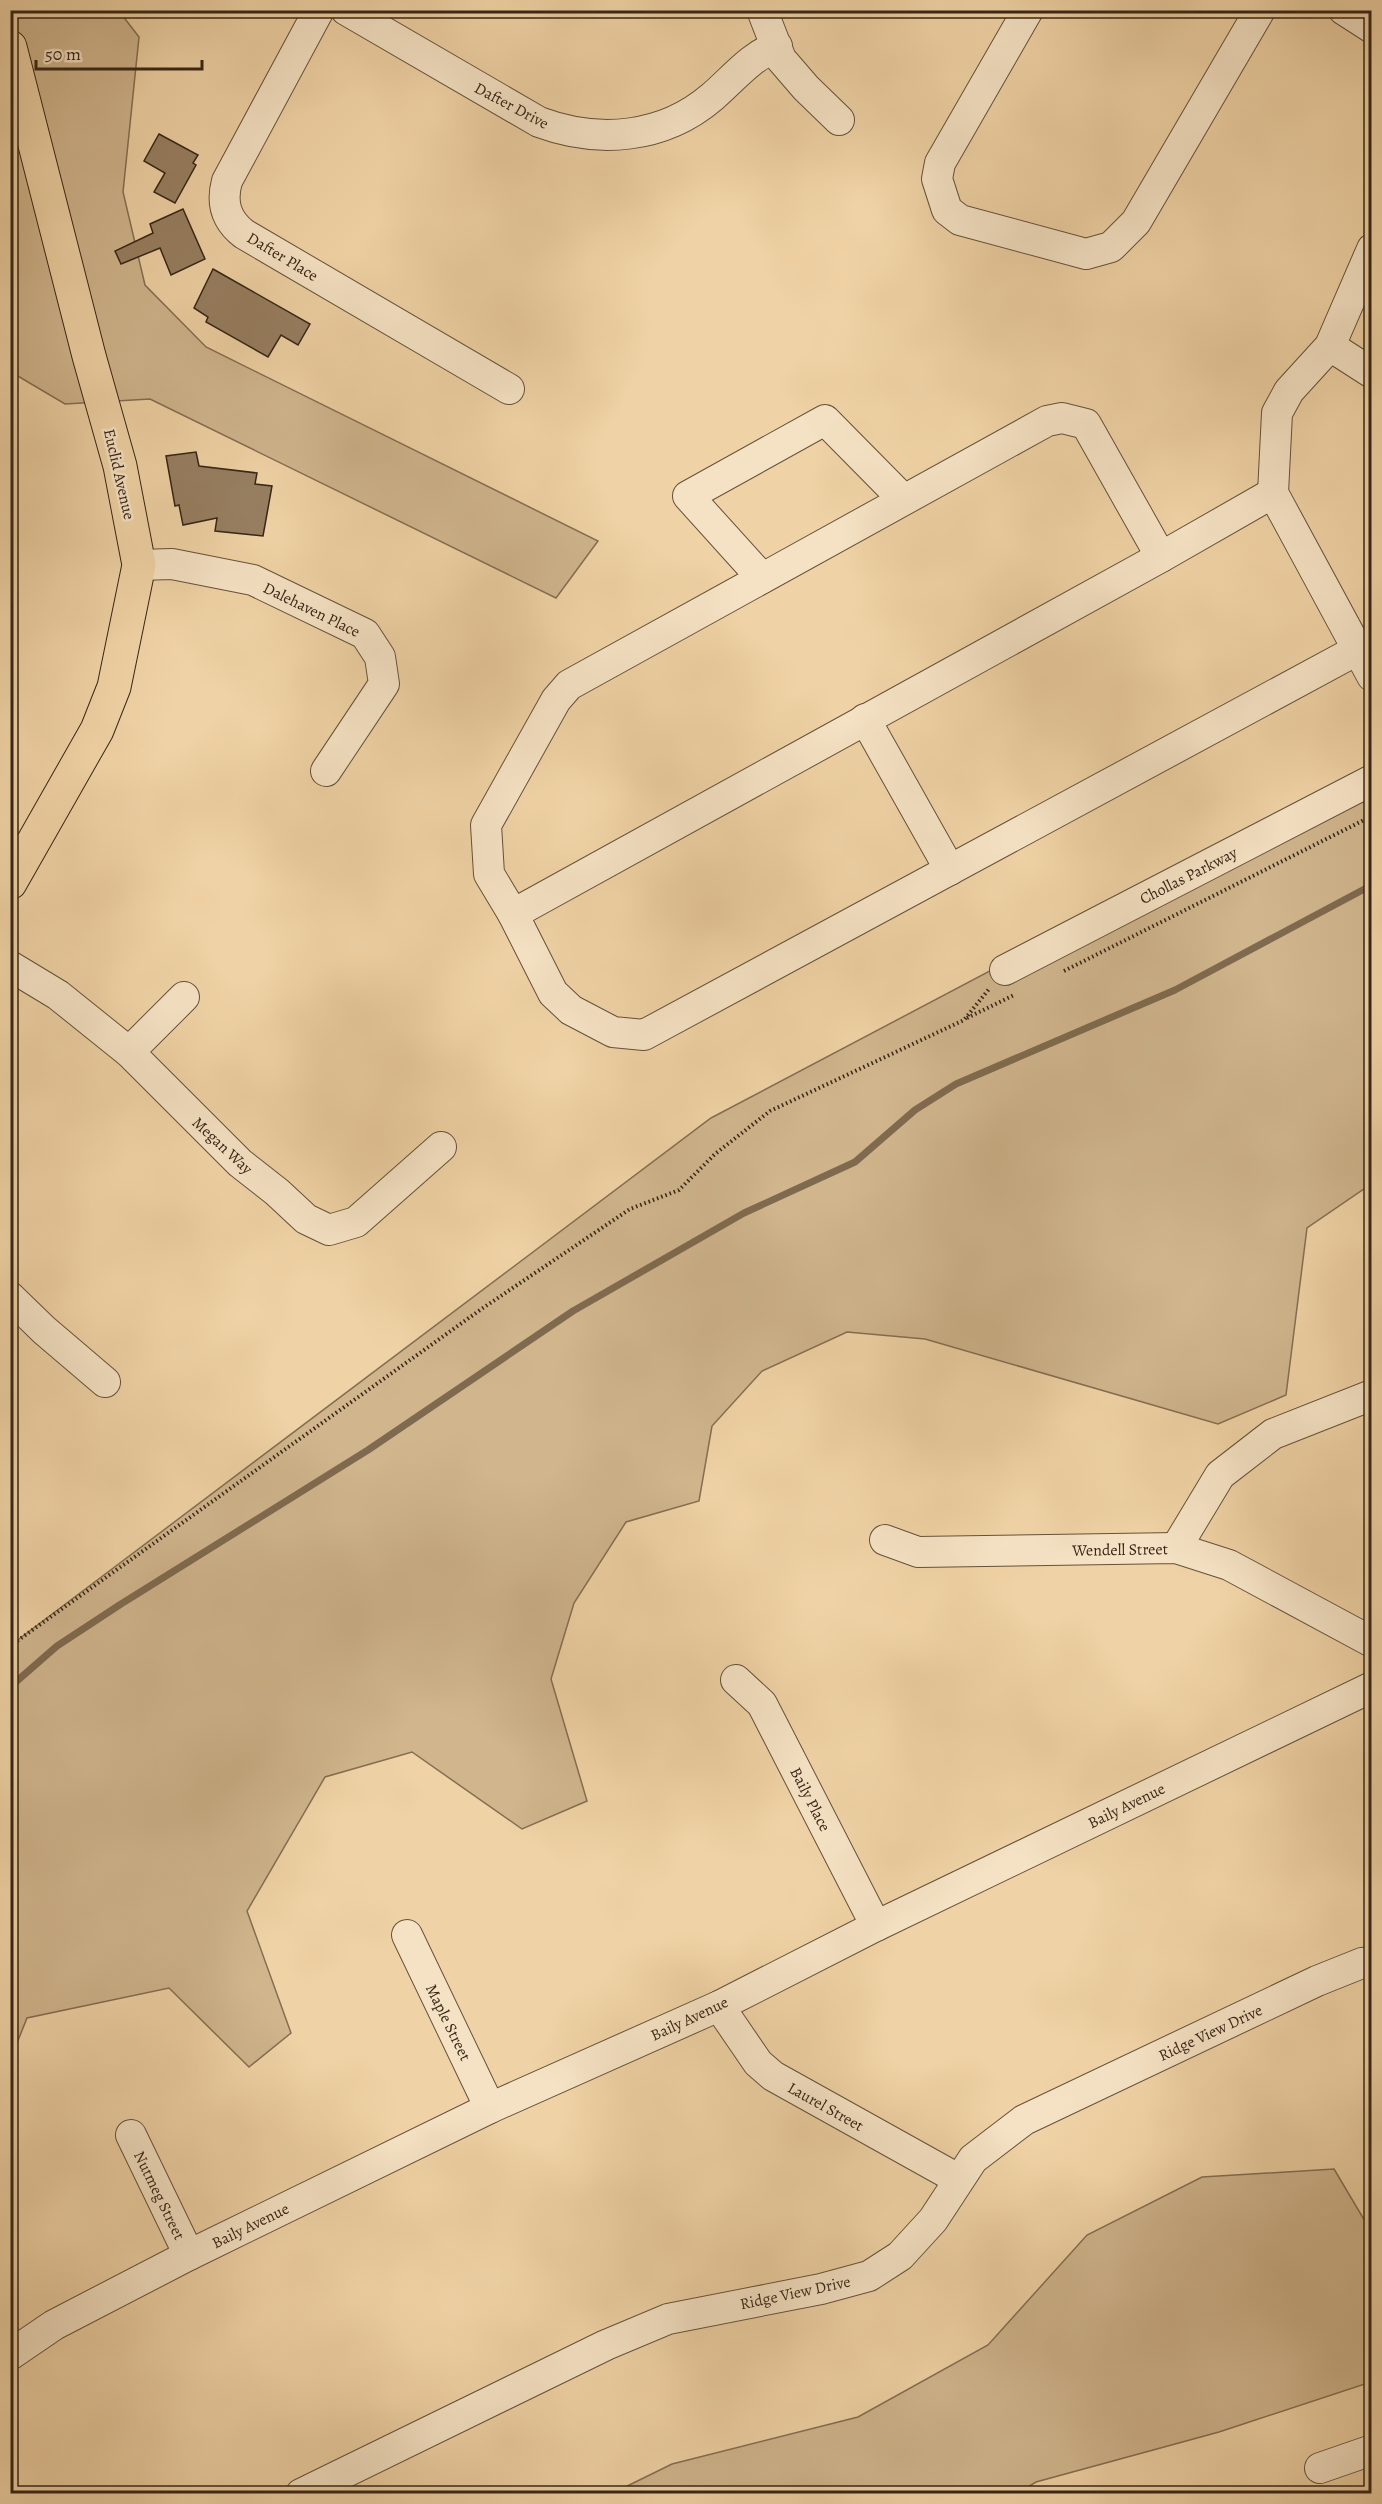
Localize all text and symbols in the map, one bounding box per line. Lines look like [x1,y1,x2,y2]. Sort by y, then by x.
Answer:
scale bar [36,33,202,71]
text: 50 m [45,42,81,66]
street label: Dafter Drive [470,77,553,135]
street label: Dafter Place [243,227,322,287]
street label: Euclid Avenue [98,427,140,522]
street label: Dalehaven Place [259,577,364,643]
street label: Chollas Parkway [1136,841,1242,910]
street label: Megan Way [187,1112,258,1180]
street label: Wendell Street [1071,1538,1168,1562]
street label: Baily Place [785,1763,836,1835]
street label: Baily Avenue [1084,1778,1169,1834]
street label: Maple Street [420,1980,476,2065]
street label: Baily Avenue [647,1991,732,2046]
street label: Ridge View Drive [1155,1999,1266,2067]
street label: Laurel Street [784,2077,867,2137]
street label: Nutmeg Street [128,2147,190,2244]
street label: Baily Avenue [208,2198,293,2254]
street label: Ridge View Drive [738,2271,852,2315]

